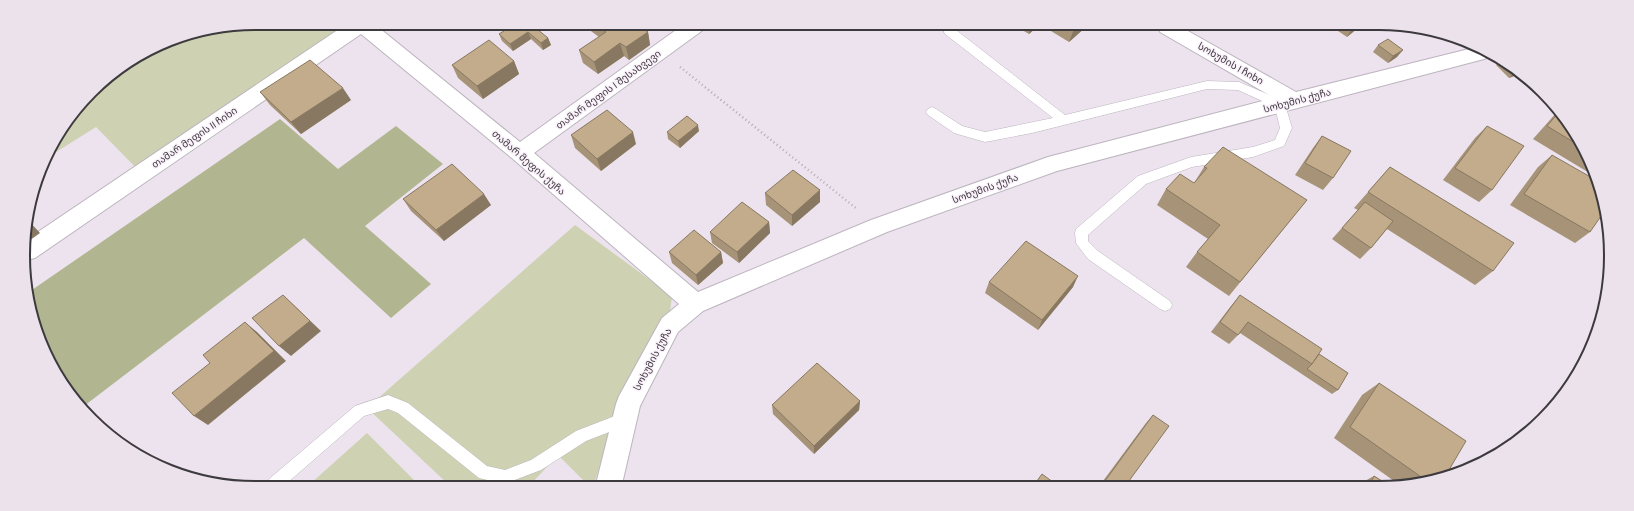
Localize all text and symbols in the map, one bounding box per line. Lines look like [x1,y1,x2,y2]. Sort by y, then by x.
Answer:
street label: სოხუმის I ჩიხი [1195,39,1266,89]
street label: თამარ მეფის I შესახვევი [553,47,664,133]
street label: სოხუმის ქუჩა [1262,85,1333,117]
street label: თამარ მეფის II ჩიხი [149,104,240,172]
street label: თამარ მეფის ქუჩა [489,127,568,199]
street label: სოხუმის ქუჩა [950,171,1020,207]
street label: სოხუმის ქუჩა [630,326,675,393]

